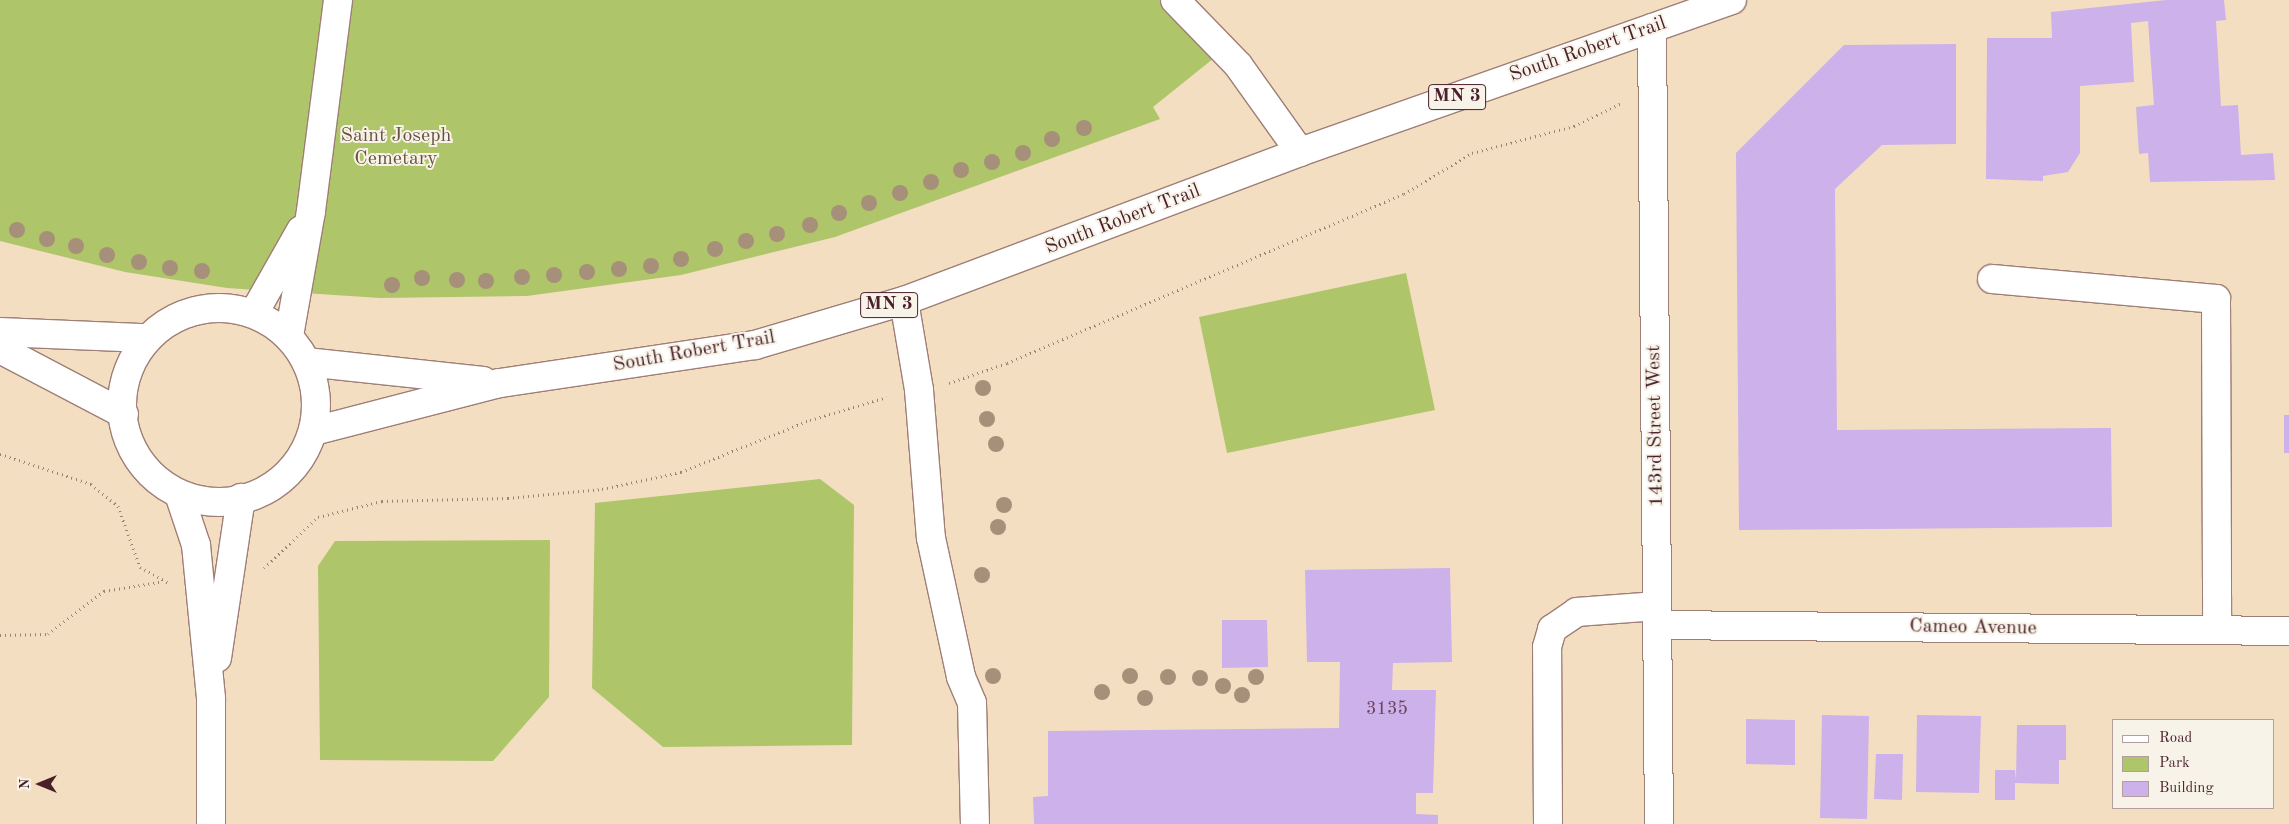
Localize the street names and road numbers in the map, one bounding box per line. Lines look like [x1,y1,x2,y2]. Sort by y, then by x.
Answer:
street label: South Robert Trail [1507,12,1669,88]
road number: MN 3 [1427,80,1487,114]
street label: South Robert Trail [1042,179,1204,261]
road number: MN 3 [859,288,919,322]
street label: South Robert Trail [611,326,777,378]
street label: 143rd Street West [1643,345,1669,507]
street label: Cameo Avenue [1909,615,2037,641]

